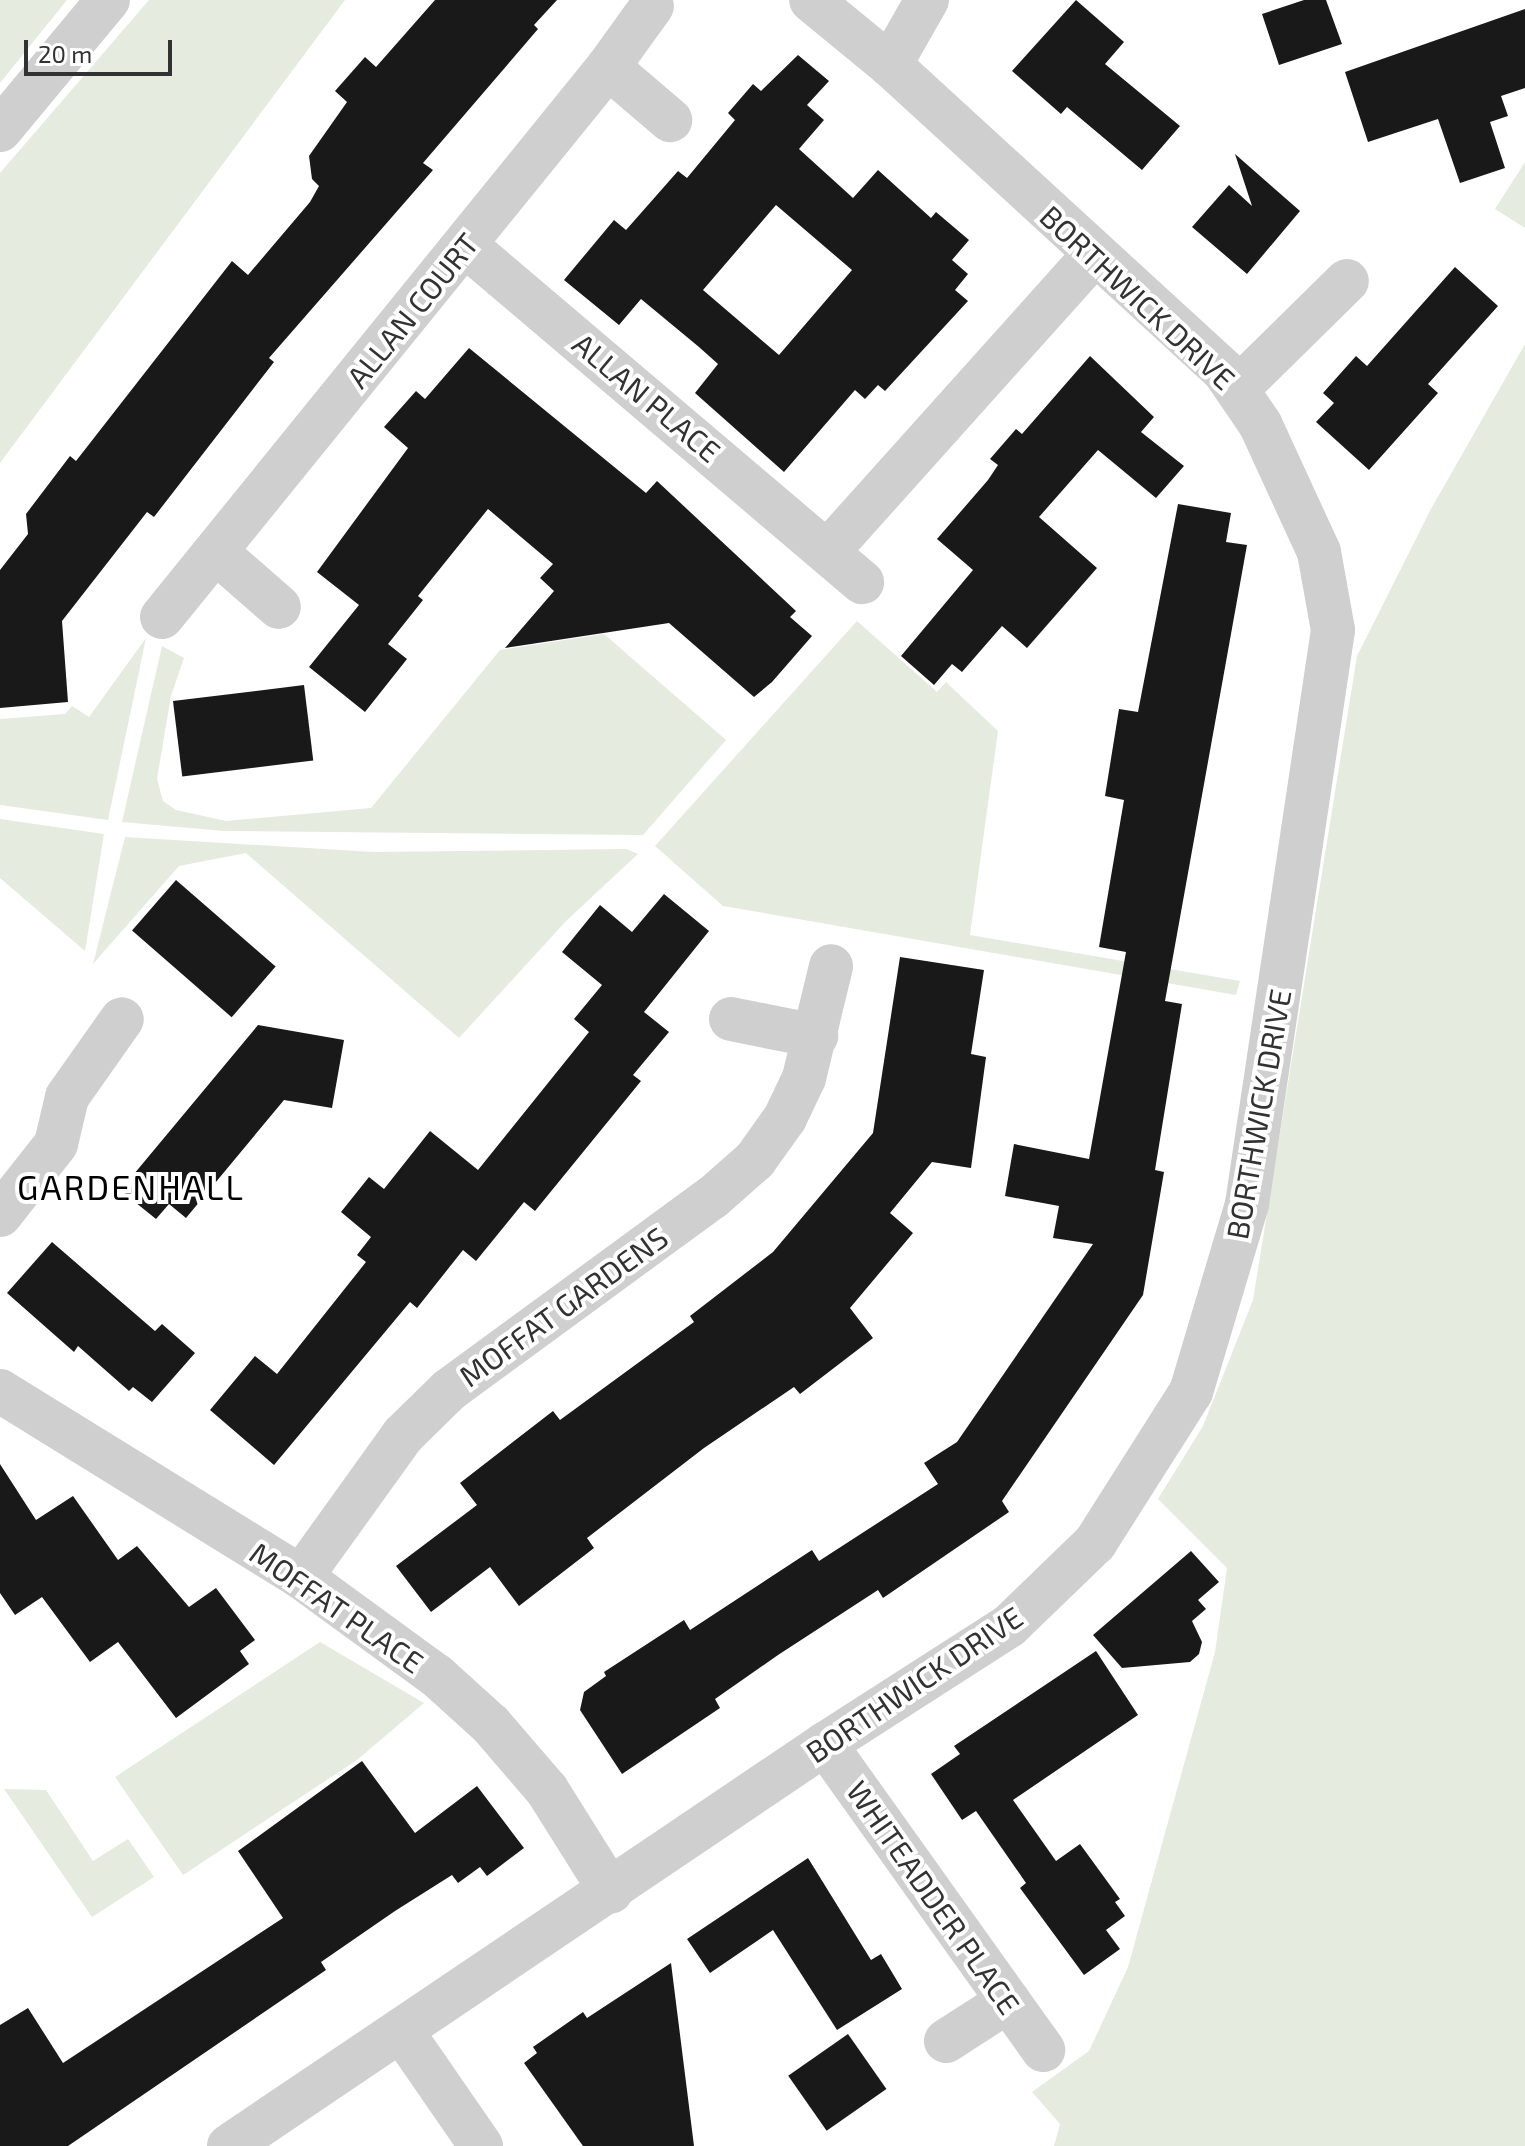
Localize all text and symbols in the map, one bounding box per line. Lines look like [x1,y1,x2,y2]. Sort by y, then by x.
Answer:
scale bar [28,24,176,74]
text: 20 m [38,39,92,68]
street label: BORTHWICK DRIVE [1033,197,1243,397]
street label: ALLAN COURT [339,225,485,395]
street label: ALLAN PLACE [566,325,728,469]
street label: BORTHWICK DRIVE [1218,986,1298,1242]
district label: GARDENHALL [17,1167,245,1207]
street label: MOFFAT GARDENS [452,1218,674,1394]
street label: MOFFAT PLACE [243,1534,431,1680]
street label: BORTHWICK DRIVE [799,1598,1029,1770]
street label: WHITEADDER PLACE [840,1773,1028,2021]

